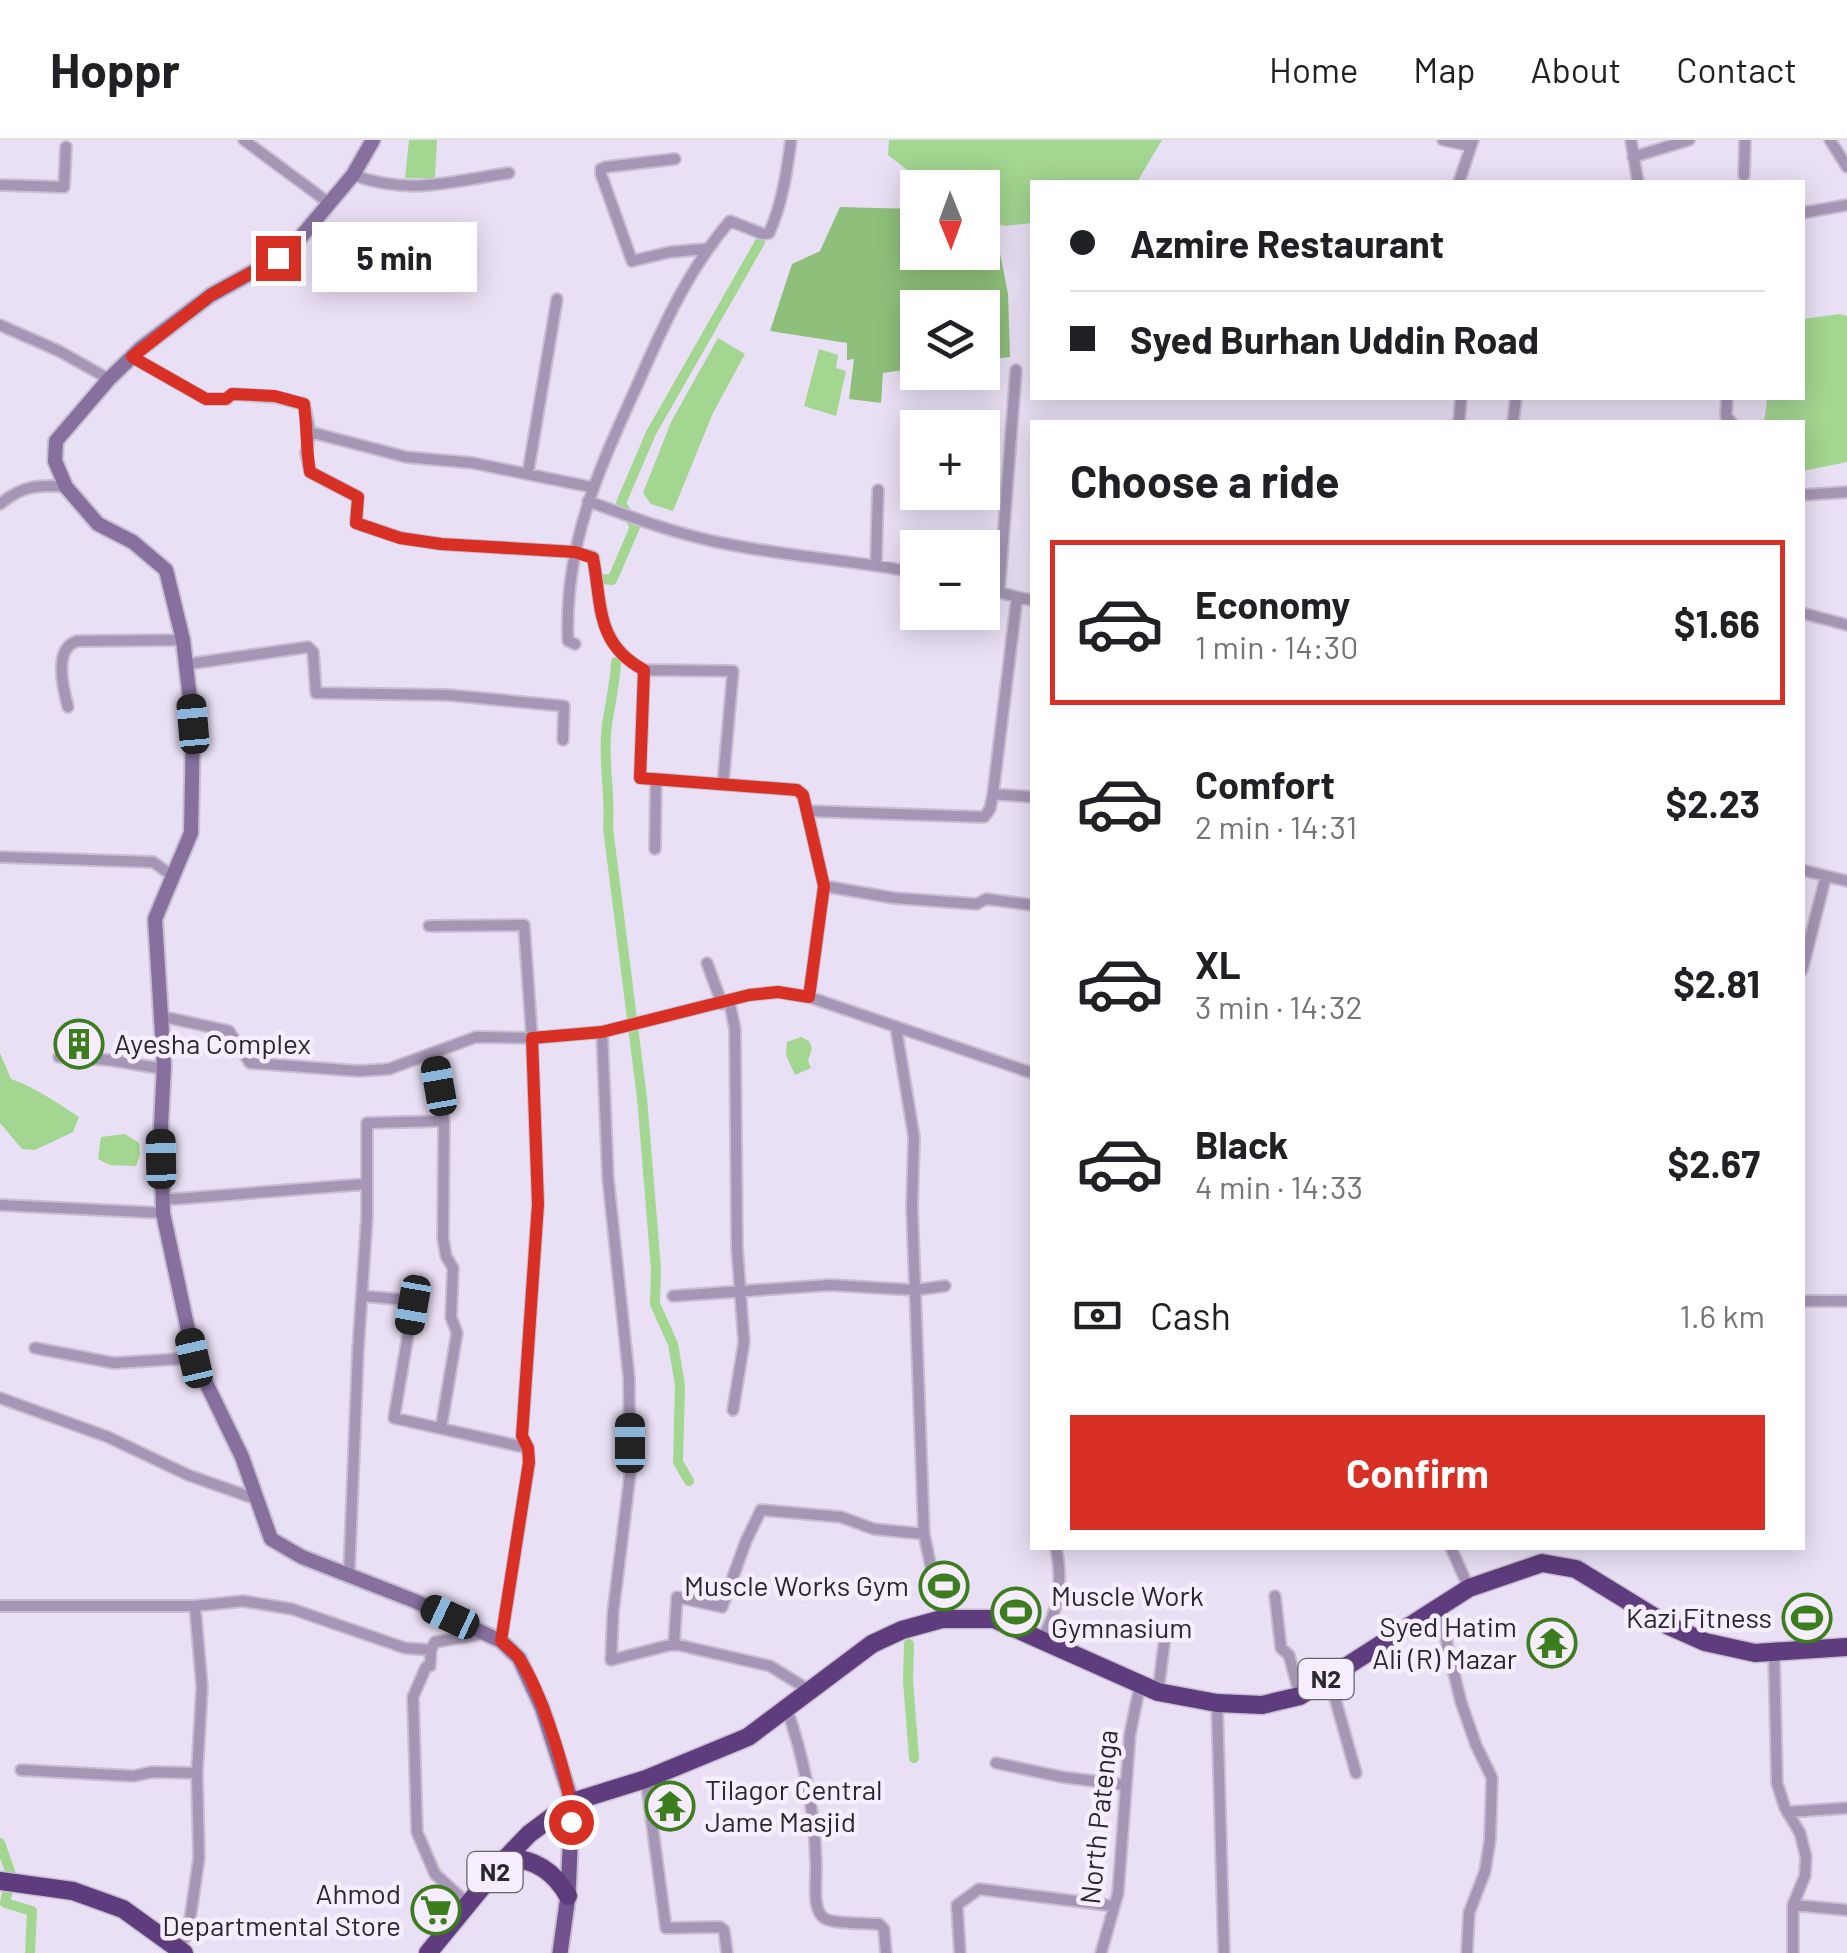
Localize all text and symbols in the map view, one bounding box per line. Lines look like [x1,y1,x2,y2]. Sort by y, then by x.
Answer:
text: Hoppr [50,40,180,98]
text: Home [1269,48,1358,90]
text: Map [1413,48,1476,90]
text: About [1531,48,1621,90]
text: Contact [1676,48,1797,90]
north arrow [900,170,1000,270]
map controls [900,170,1000,630]
text: Azmire Restaurant [1130,220,1444,266]
callout: 5 min [313,223,478,293]
route end [256,236,301,281]
text: 5 min [356,238,433,276]
button: layers [900,290,1000,390]
text: Syed Burhan Uddin Road [1130,316,1539,362]
button: + [900,410,1000,510]
text: Choose a ride [1070,453,1340,507]
button: − [900,530,1000,630]
icon: car [1075,578,1165,668]
text: Economy [1195,581,1350,627]
text: $1.66 [1674,600,1760,646]
text: 1 min · 14:30 [1195,627,1358,665]
car [175,693,211,755]
icon: car [1075,758,1165,848]
text: Comfort [1195,761,1335,807]
text: $2.23 [1665,780,1760,826]
text: 2 min · 14:31 [1195,807,1357,845]
icon: car [1075,938,1165,1028]
text: XL [1195,941,1241,987]
text: $2.81 [1673,960,1760,1006]
text: 3 min · 14:32 [1195,987,1363,1025]
building icon: Ayesha Complex [53,1018,105,1070]
place label: Ayesha Complex [114,1026,311,1060]
car [419,1054,459,1118]
icon: car [1075,1118,1165,1208]
text: Black [1195,1121,1289,1167]
car [145,1129,177,1189]
text: $2.67 [1667,1140,1760,1186]
text: 4 min · 14:33 [1195,1167,1363,1205]
car [393,1273,433,1337]
icon: cash [1070,1288,1125,1343]
text: Cash [1150,1292,1231,1338]
text: 1.6 km [1680,1296,1765,1334]
car [173,1325,215,1391]
car [615,1413,645,1473]
button: Confirm [1070,1415,1765,1530]
sports icon: Muscle Works Gym [918,1560,970,1612]
place label: Muscle Works Gym [684,1568,909,1602]
place label: Muscle Work Gymnasium [1051,1578,1204,1644]
sports icon: Muscle Work Gymnasium [990,1586,1042,1638]
car [416,1591,484,1643]
sports icon: Kazi Fitness [1781,1592,1833,1644]
place label: Kazi Fitness [1626,1600,1772,1634]
place label: Syed Hatim Ali (R) Mazar [1372,1609,1517,1675]
temple icon: Syed Hatim Ali (R) Mazar [1526,1617,1578,1669]
road number: N2 [1298,1659,1354,1699]
street label: North Patenga [1072,1728,1124,1906]
place label: Tilagor Central Jame Masjid [705,1772,883,1838]
temple icon: Tilagor Central Jame Masjid [644,1780,696,1832]
route start [549,1800,594,1845]
road number: N2 [468,1852,522,1892]
place label: Ahmod Departmental Store [162,1876,401,1942]
supermarket icon: Ahmod Departmental Store [410,1884,462,1936]

